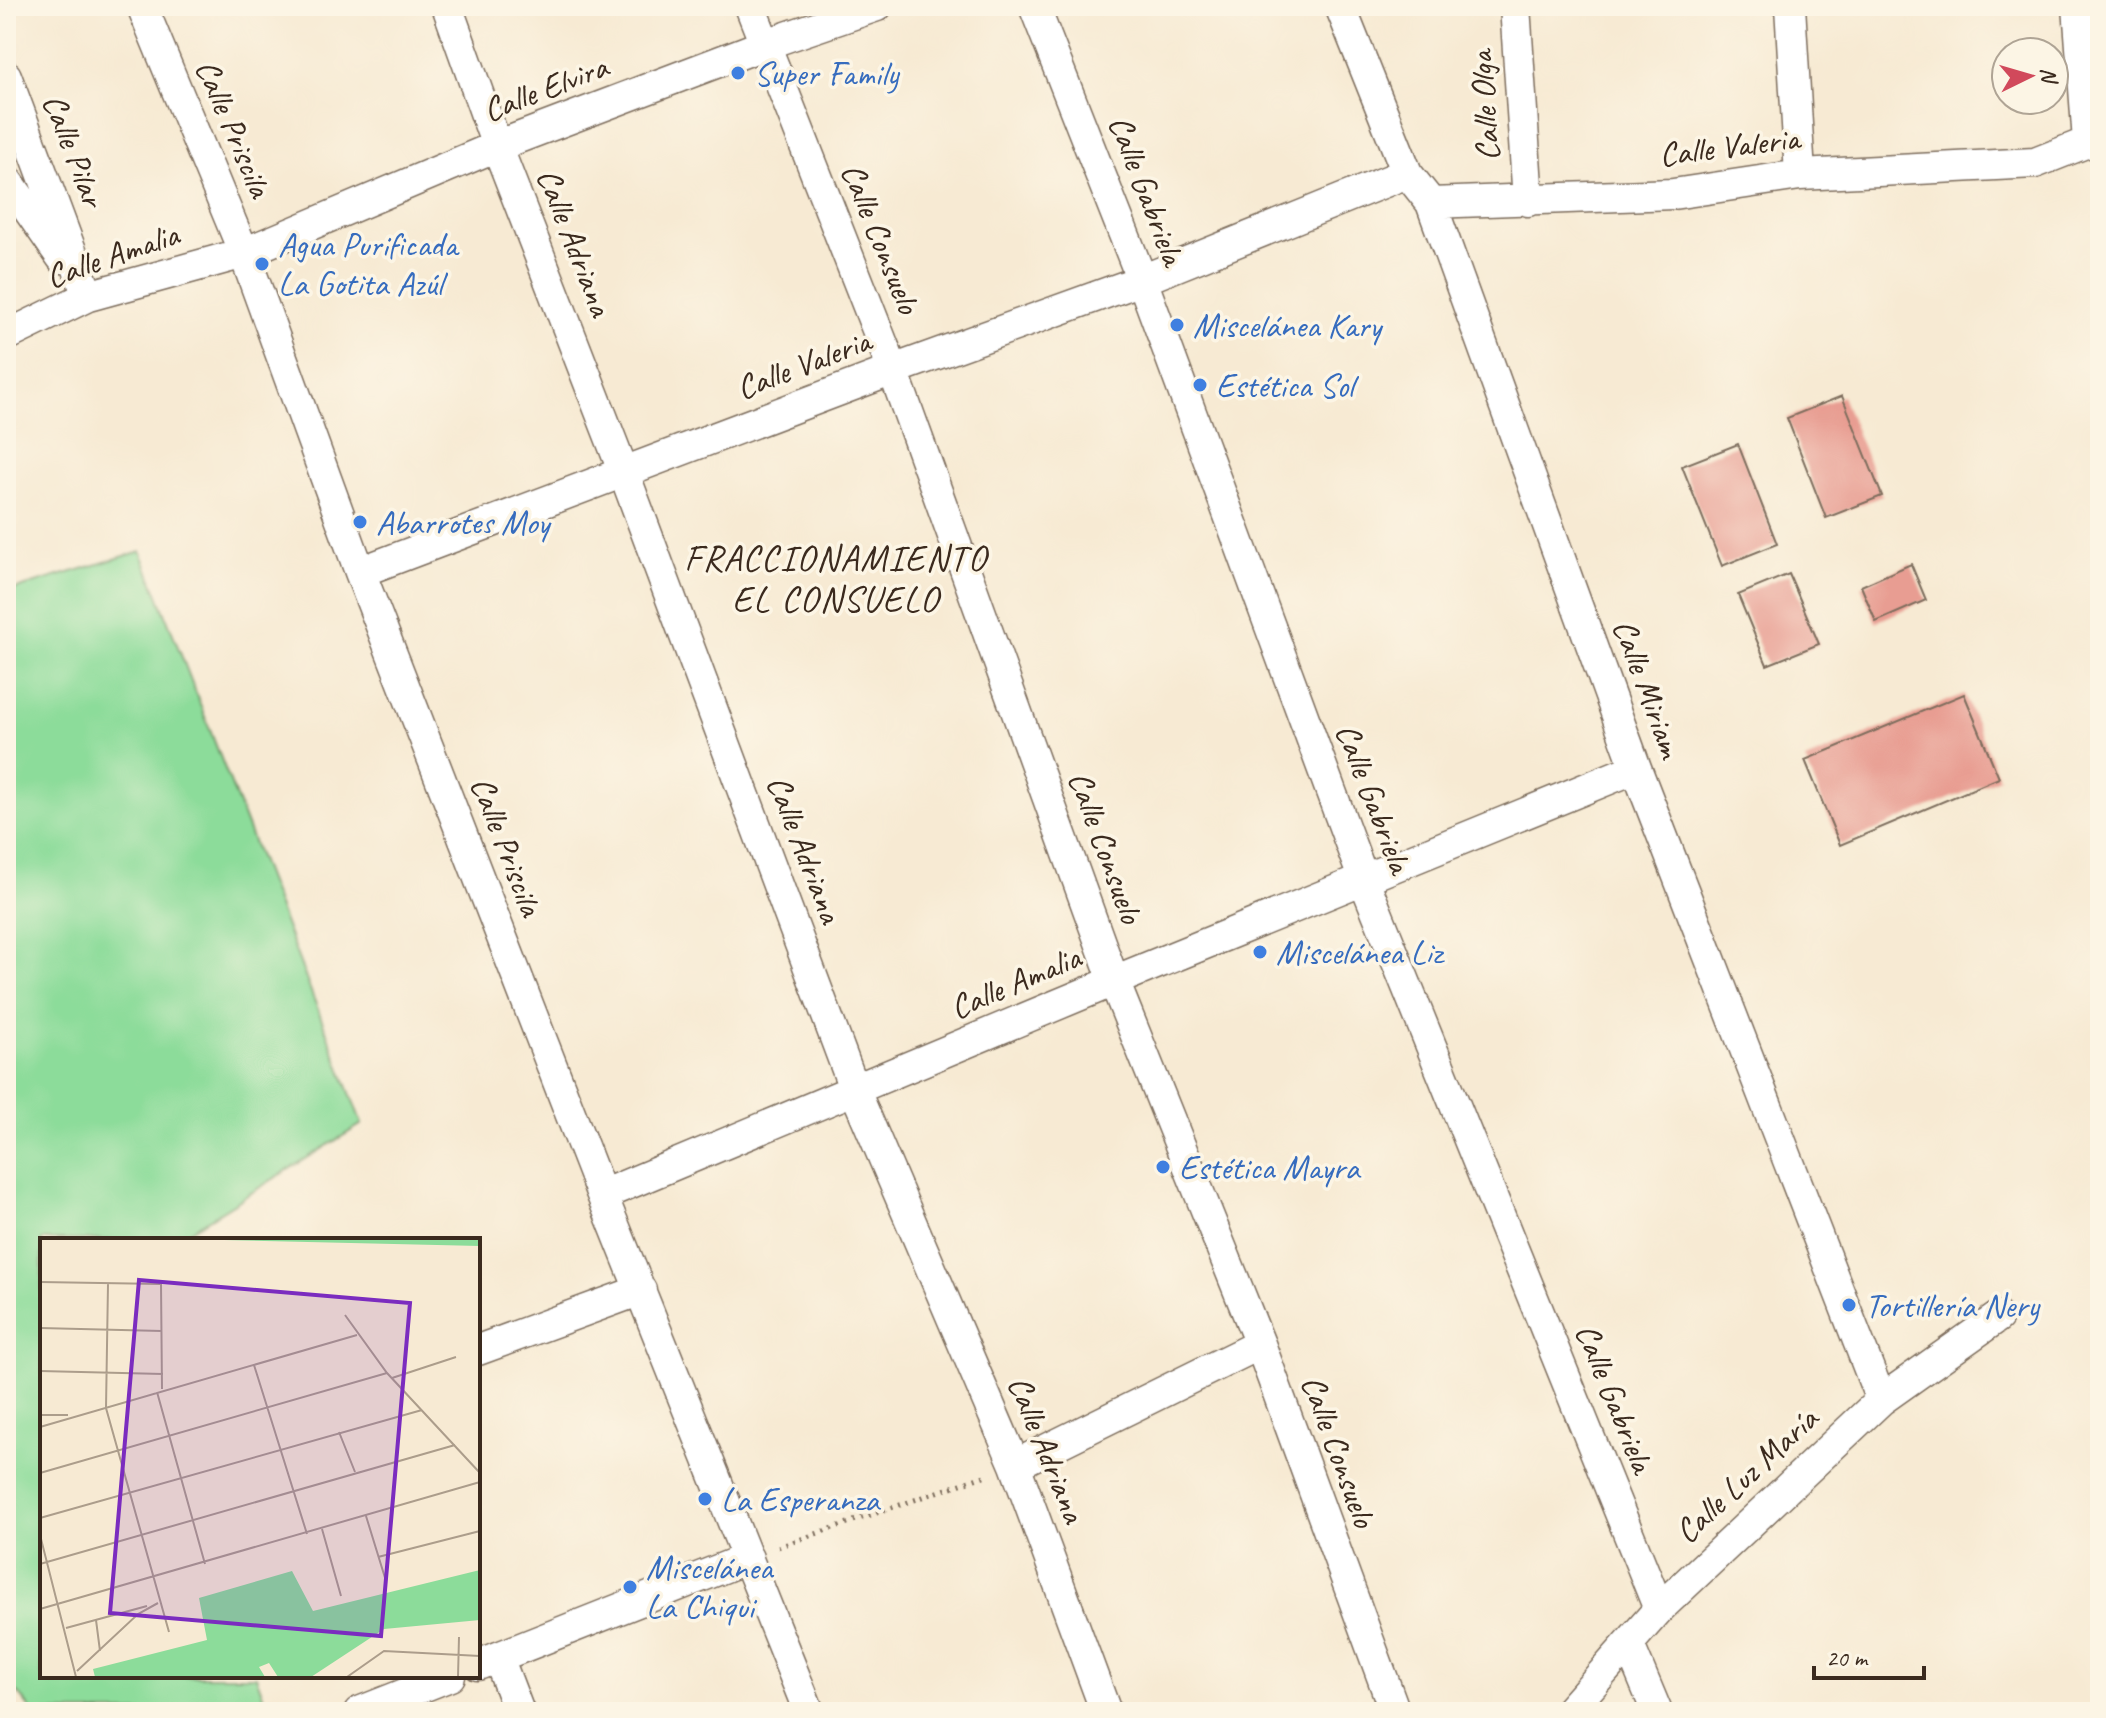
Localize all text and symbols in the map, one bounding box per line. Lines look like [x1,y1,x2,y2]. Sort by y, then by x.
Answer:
north arrow [1990,36,2070,116]
street label: Calle Elvira [477,44,615,131]
street label: Calle Olga [1458,46,1509,163]
place label: Super Family [754,52,901,95]
street label: Calle Priscila [186,53,283,205]
marker: Super Family [729,64,747,82]
text: N [2034,66,2064,86]
street label: Calle Pilar [33,88,116,216]
street label: Calle Gabriela [1099,109,1196,274]
street label: Calle Valeria [1657,116,1804,176]
street label: Calle Consuelo [831,157,931,321]
street label: Calle Adriana [527,162,624,324]
street label: Calle Amalia [40,212,186,298]
place label: Agua Purificada La Gotita Azúl [278,223,460,305]
marker: Agua Purificada La Gotita Azúl [253,255,271,273]
place label: Miscelánea Kary [1193,304,1384,347]
marker: Miscelánea Kary [1168,316,1186,334]
street label: Calle Valeria [730,318,879,409]
place label: Estética Sol [1216,364,1360,407]
marker: Estética Sol [1191,376,1209,394]
place label: Abarrotes Moy [376,501,552,544]
marker: Abarrotes Moy [351,513,369,531]
district label: FRACCIONAMIENTO EL CONSUELO [684,535,990,622]
street label: Calle Miriam [1603,613,1694,766]
street label: Calle Gabriela [1326,717,1423,882]
street label: Calle Consuelo [1059,765,1154,931]
street label: Calle Adriana [757,769,854,931]
street label: Calle Priscila [461,770,554,924]
place label: Miscelánea Liz [1276,931,1445,974]
street label: Calle Amalia [943,934,1089,1029]
marker: Miscelánea Liz [1251,943,1269,961]
place label: Estética Mayra [1179,1146,1362,1189]
marker: Estética Mayra [1154,1158,1172,1176]
inset map [40,1238,480,1678]
place label: Tortillería Nery [1865,1284,2041,1327]
marker: Tortillería Nery [1840,1296,1858,1314]
street label: Calle Gabriela [1566,1317,1665,1482]
street label: Calle Adriana [998,1369,1097,1531]
street label: Calle Consuelo [1292,1369,1387,1535]
street label: Calle Luz María [1665,1396,1828,1552]
place label: La Esperanza [721,1478,881,1521]
marker: La Esperanza [696,1490,714,1508]
place label: Miscelánea La Chiqui [646,1546,775,1628]
marker: Miscelánea La Chiqui [621,1578,639,1596]
scale bar [1814,1630,1924,1680]
text: 20 m [1826,1643,1869,1673]

